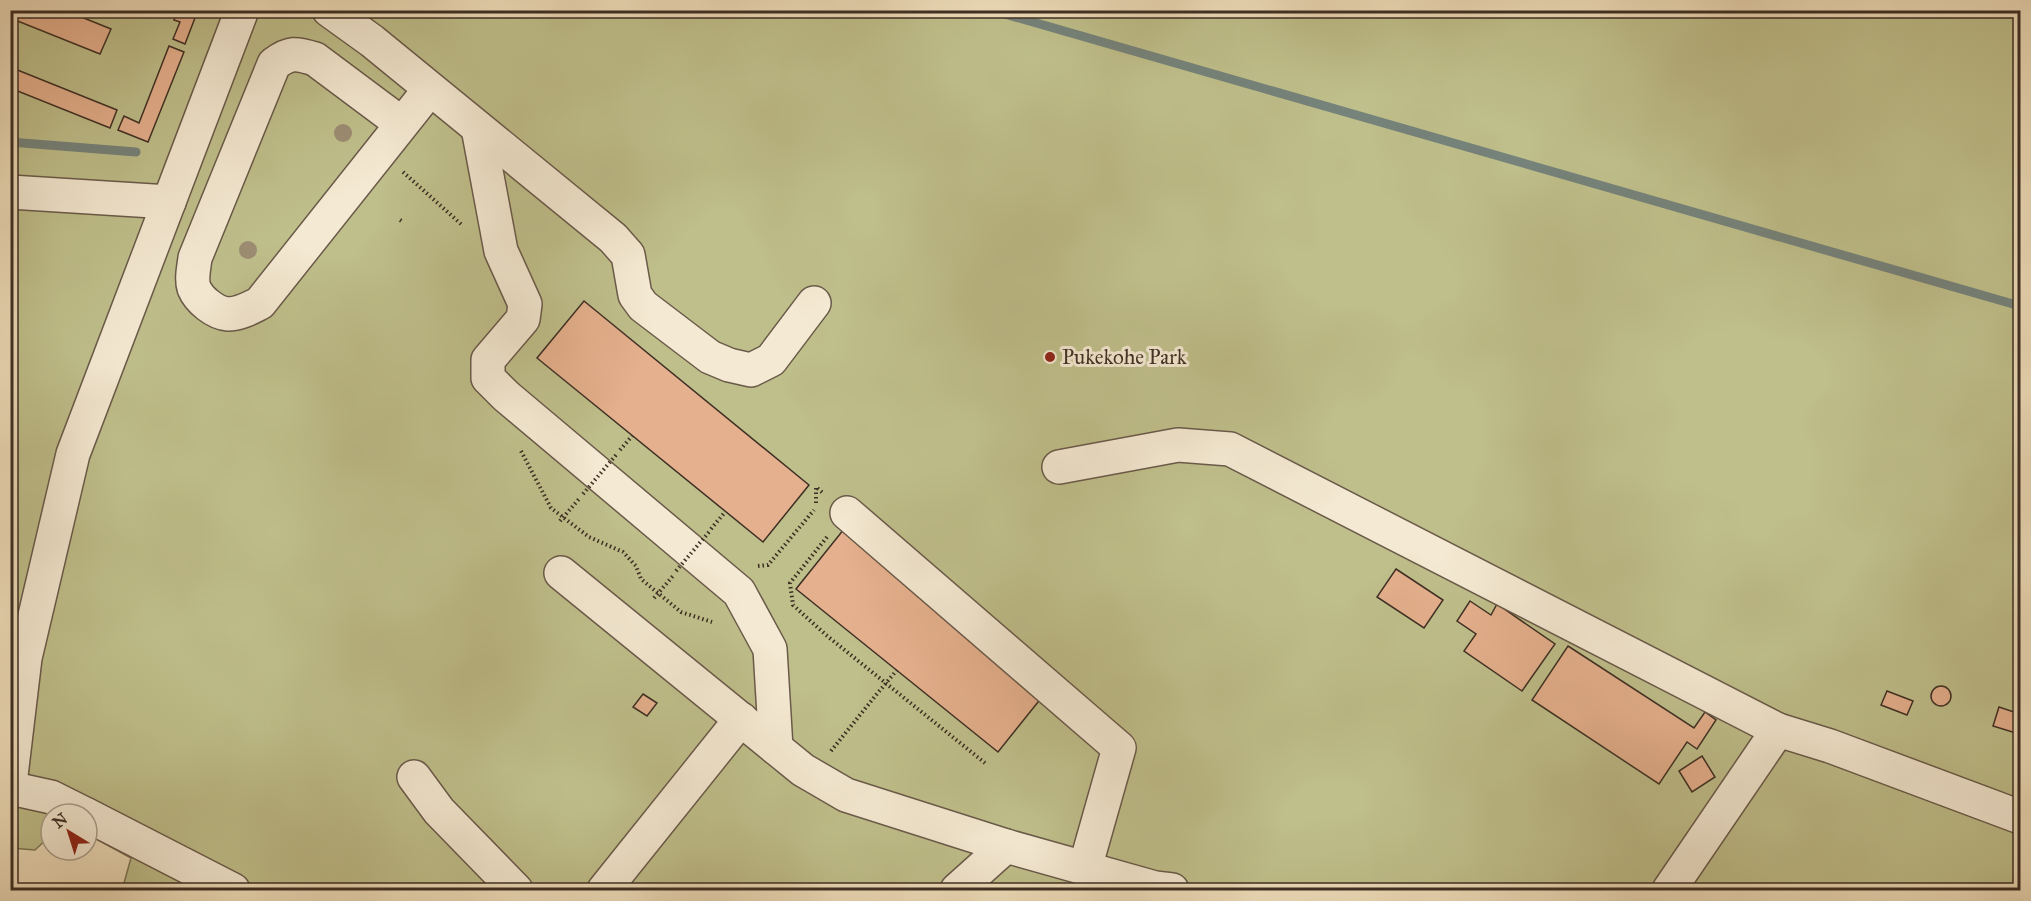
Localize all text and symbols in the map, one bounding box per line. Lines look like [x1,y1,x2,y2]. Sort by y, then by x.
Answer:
place label: Pukekohe Park [1062,344,1187,370]
marker: Pukekohe Park [1043,350,1057,364]
north arrow [39,802,99,862]
text: N [49,809,72,832]

